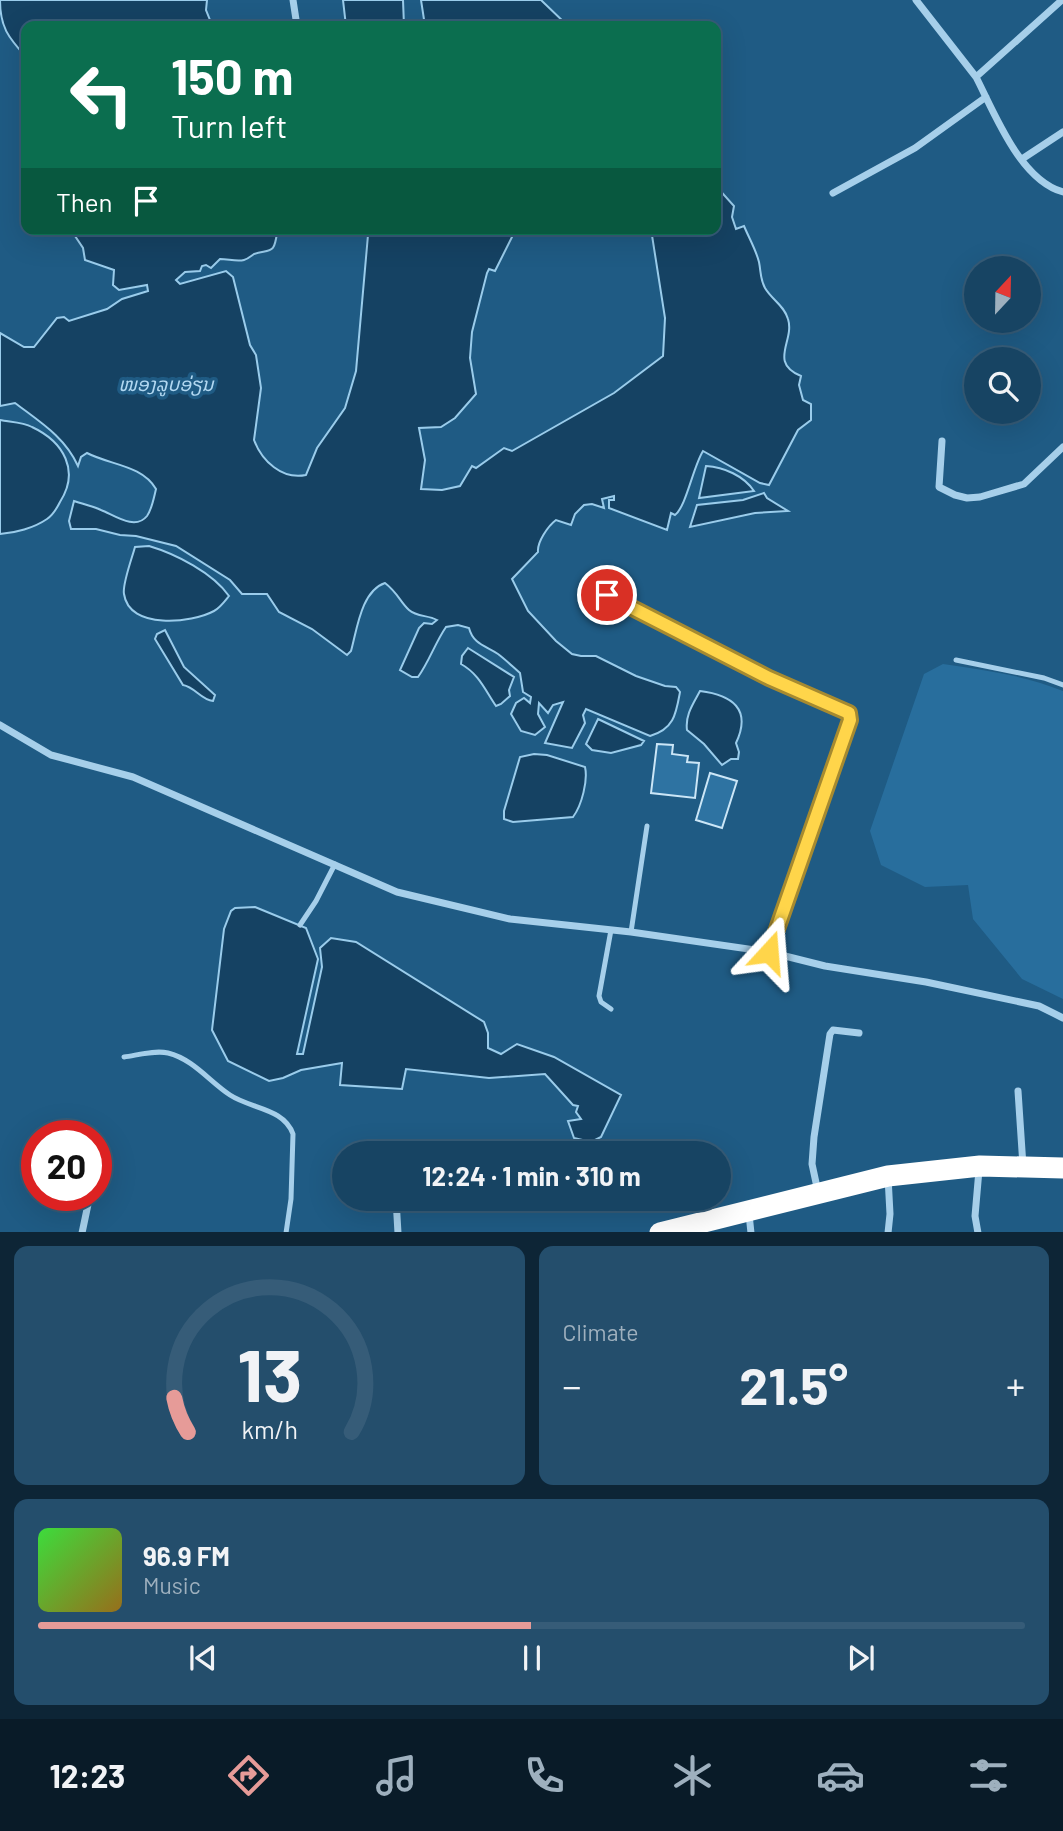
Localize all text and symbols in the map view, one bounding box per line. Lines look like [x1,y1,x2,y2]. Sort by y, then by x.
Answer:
text: 150 m [171,46,293,105]
icon: left [56,49,147,140]
text: Turn left [171,106,288,144]
icon: arrive [127,182,165,220]
text: Then [56,186,113,217]
north arrow [964,256,1041,332]
map controls [964,256,1041,424]
button: search [964,347,1041,424]
water label: ໜອງລູບອ່ຽນ [118,372,215,397]
pin [577,565,637,625]
icon: arrive [588,576,626,614]
position arrow [732,915,806,989]
speed limit sign: 20 [21,1120,112,1211]
text: 12:24 · 1 min · 310 m [422,1160,641,1191]
text: Climate [563,1318,639,1346]
text: 13 [237,1329,302,1417]
text: 21.5° [739,1353,848,1415]
text: − [563,1362,582,1408]
text: + [1006,1362,1025,1408]
text: km/h [241,1413,298,1443]
text: 96.9 FM [143,1540,230,1571]
text: Music [143,1571,201,1599]
icon: previous [184,1639,222,1677]
icon: pause [513,1639,551,1677]
icon: next [842,1639,880,1677]
icon: directions [224,1751,273,1800]
icon: music [372,1751,421,1800]
icon: phone [520,1751,569,1800]
icon: climate [668,1751,717,1800]
icon: car [816,1751,865,1800]
icon: filters [964,1751,1013,1800]
text: 12:23 [50,1756,125,1794]

